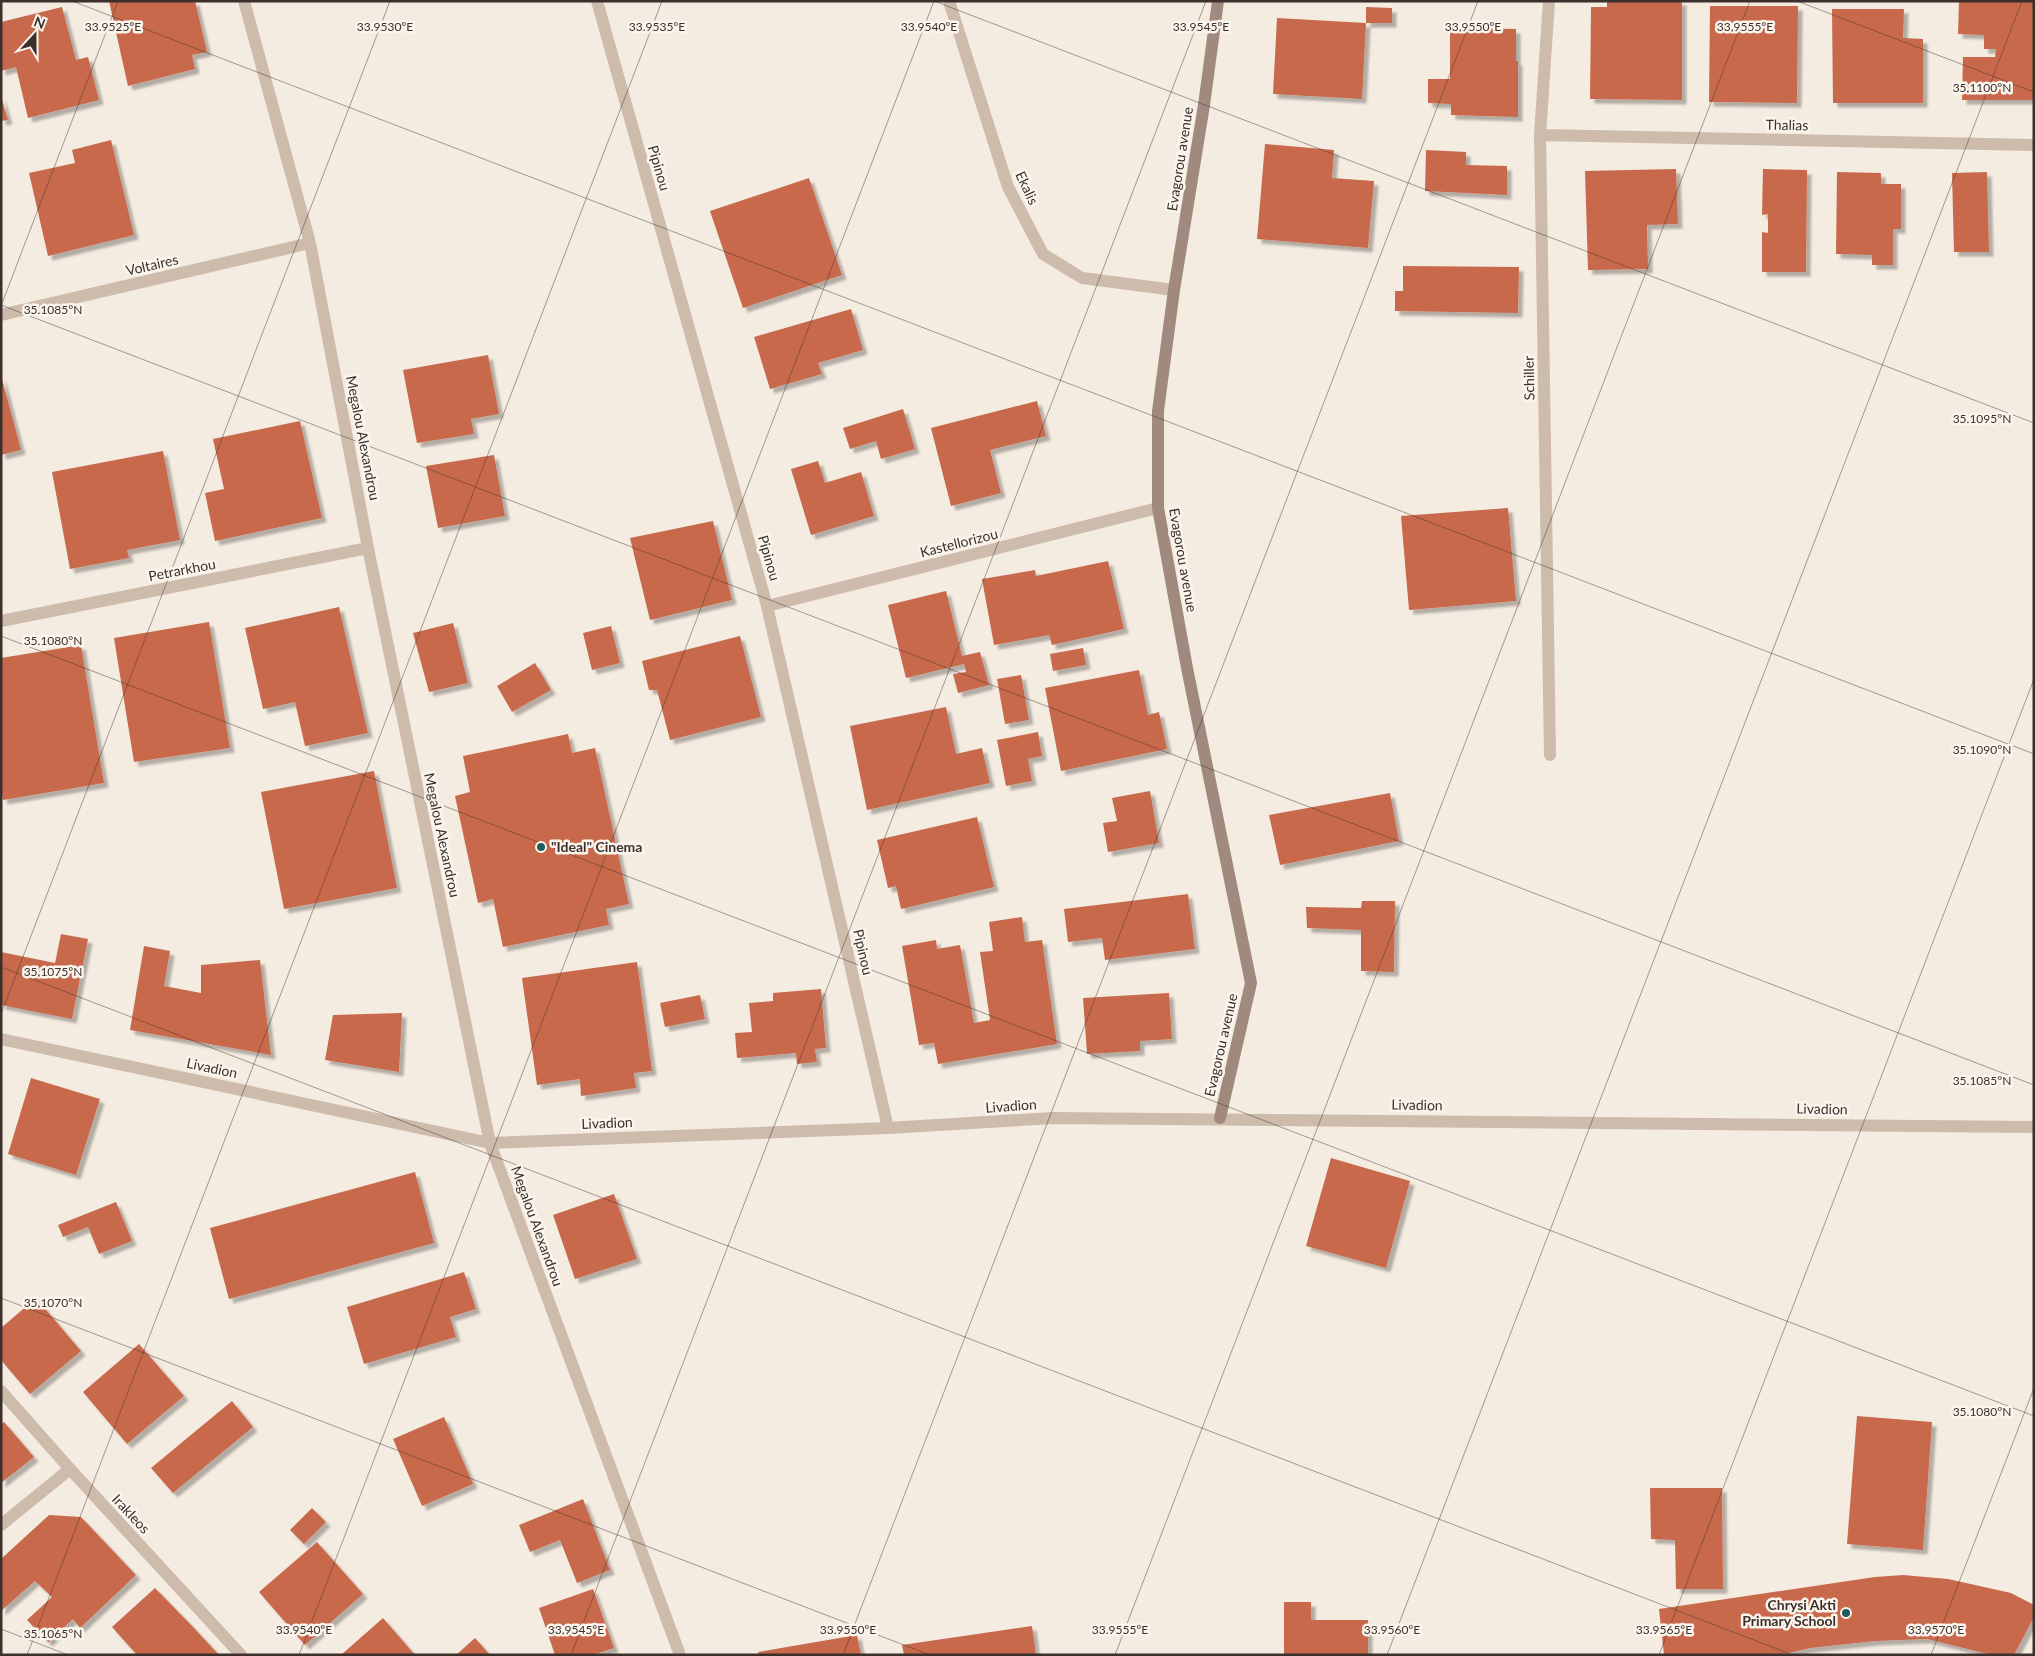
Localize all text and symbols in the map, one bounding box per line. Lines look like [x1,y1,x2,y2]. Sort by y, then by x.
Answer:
north arrow [10,10,60,60]
text: N [32,13,48,32]
text: 33.9525°E [85,19,141,34]
text: 33.9530°E [357,19,413,34]
text: 33.9535°E [629,19,685,34]
text: 33.9540°E [901,19,957,34]
text: 33.9545°E [1173,19,1229,34]
text: 33.9550°E [1445,19,1501,34]
text: 33.9555°E [1717,19,1773,34]
text: 35.1100°N [1953,80,2011,95]
street label: Evagorou avenue [1163,106,1196,212]
street label: Thalias [1766,116,1808,133]
street label: Pipinou [645,143,674,193]
street label: Ekalis [1012,168,1043,207]
street label: Voltaires [124,250,180,279]
text: 35.1085°N [24,302,82,317]
street label: Schiller [1520,356,1537,400]
street label: Megalou Alexandrou [343,374,384,502]
text: 35.1095°N [1953,411,2011,426]
street label: Evagorou avenue [1166,507,1201,613]
street label: Kastellorizou [918,525,1000,560]
street label: Pipinou [755,533,784,583]
street label: Petrarkhou [147,555,217,584]
text: 35.1080°N [24,633,82,648]
text: 35.1090°N [1953,742,2011,757]
street label: Megalou Alexandrou [421,771,464,899]
place label: "Ideal" Cinema [551,838,642,855]
marker: "Ideal" Cinema [535,841,547,853]
street label: Pipinou [850,927,877,976]
text: 35.1075°N [24,964,82,979]
street label: Evagorou avenue [1200,992,1241,1098]
street label: Livadion [185,1054,239,1081]
text: 35.1085°N [1953,1073,2011,1088]
street label: Livadion [985,1095,1037,1116]
street label: Livadion [1391,1096,1443,1113]
street label: Livadion [1796,1100,1848,1117]
street label: Livadion [581,1113,633,1132]
street label: Megalou Alexandrou [508,1163,567,1288]
text: 35.1070°N [24,1295,82,1310]
text: 35.1080°N [1953,1404,2011,1419]
street label: Irakleos [109,1490,154,1537]
place label: Chrysi Akti Primary School [1742,1596,1836,1629]
marker: Chrysi Akti Primary School [1840,1607,1852,1619]
text: 33.9540°E [276,1622,332,1637]
text: 33.9545°E [548,1622,604,1637]
text: 33.9550°E [820,1622,876,1637]
text: 33.9555°E [1092,1622,1148,1637]
text: 33.9560°E [1364,1622,1420,1637]
text: 33.9565°E [1636,1622,1692,1637]
text: 33.9570°E [1908,1622,1964,1637]
text: 35.1065°N [24,1626,82,1641]

